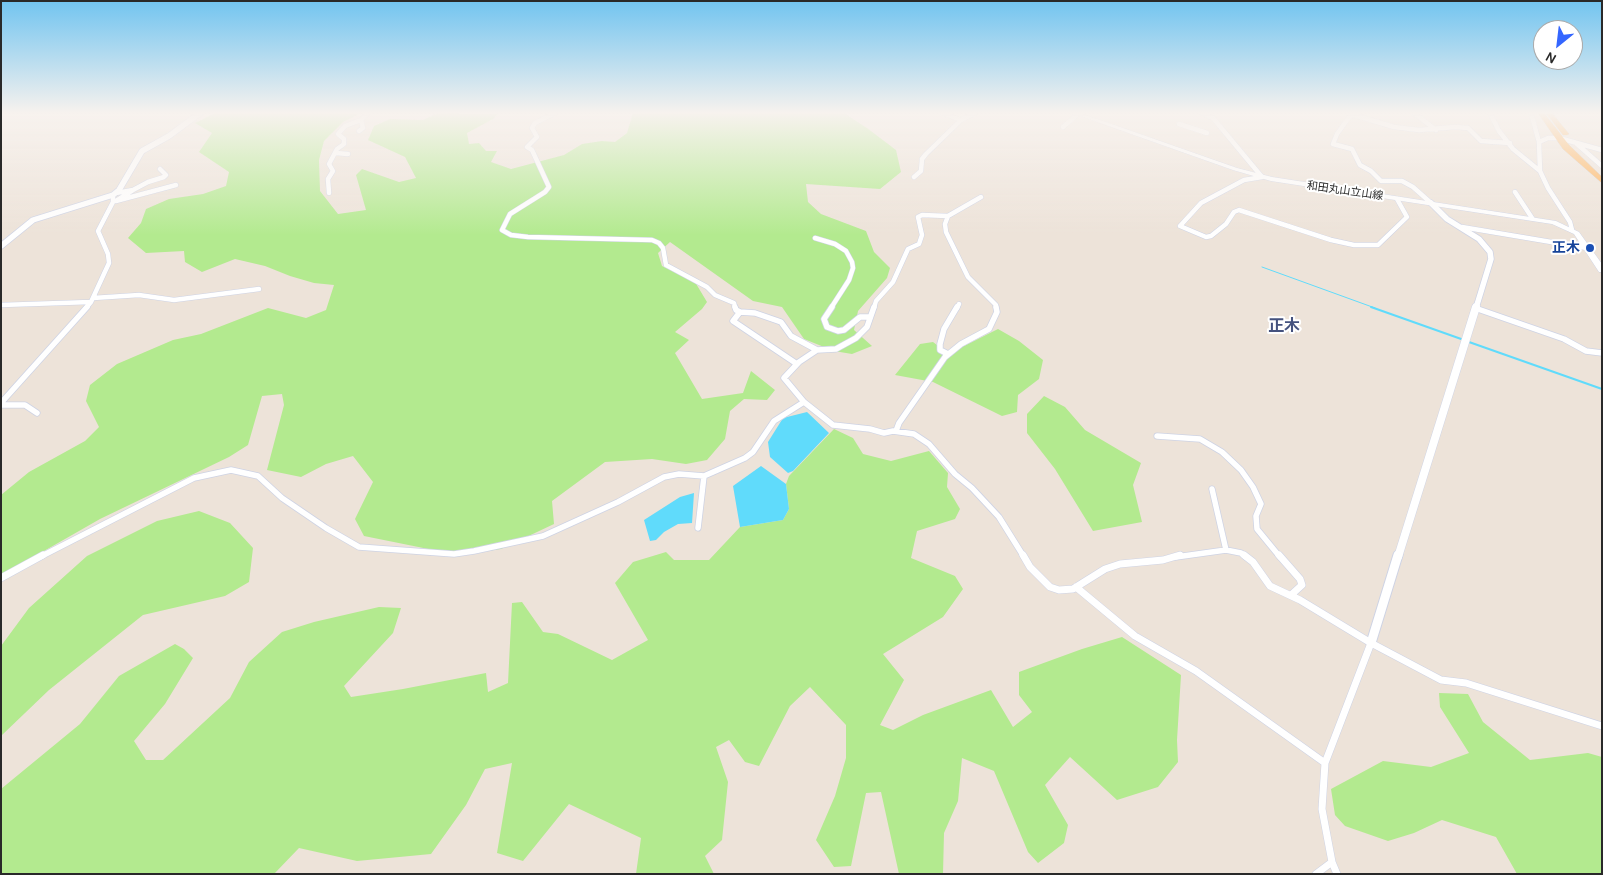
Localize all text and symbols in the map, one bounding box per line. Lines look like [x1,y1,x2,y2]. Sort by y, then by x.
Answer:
north arrow [1533,20,1583,70]
text: N [1542,48,1559,68]
street label: 和田丸山立山線 [1306,179,1384,203]
place label: 正木 [1552,240,1580,256]
marker: 正木 [1584,242,1596,254]
district label: 正木 [1268,316,1300,336]

